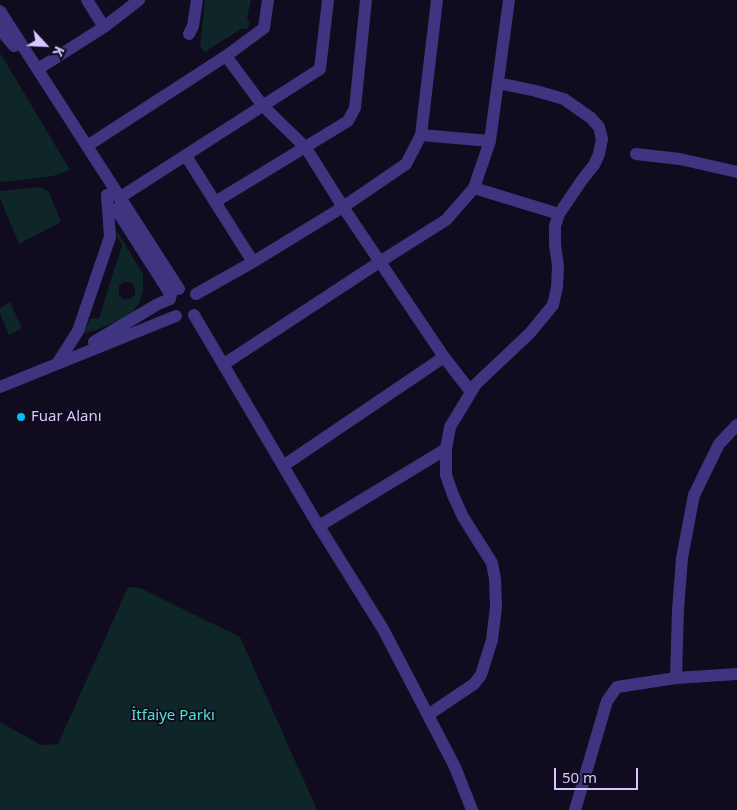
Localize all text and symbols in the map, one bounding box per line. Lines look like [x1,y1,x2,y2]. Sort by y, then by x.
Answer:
north arrow [20,20,70,70]
text: K [48,43,70,60]
place label: Fuar Alanı [31,408,102,426]
marker: Fuar Alanı [15,411,27,423]
park label: İtfaiye Parkı [131,707,215,725]
scale bar [557,758,641,790]
text: 50 m [562,767,597,787]

